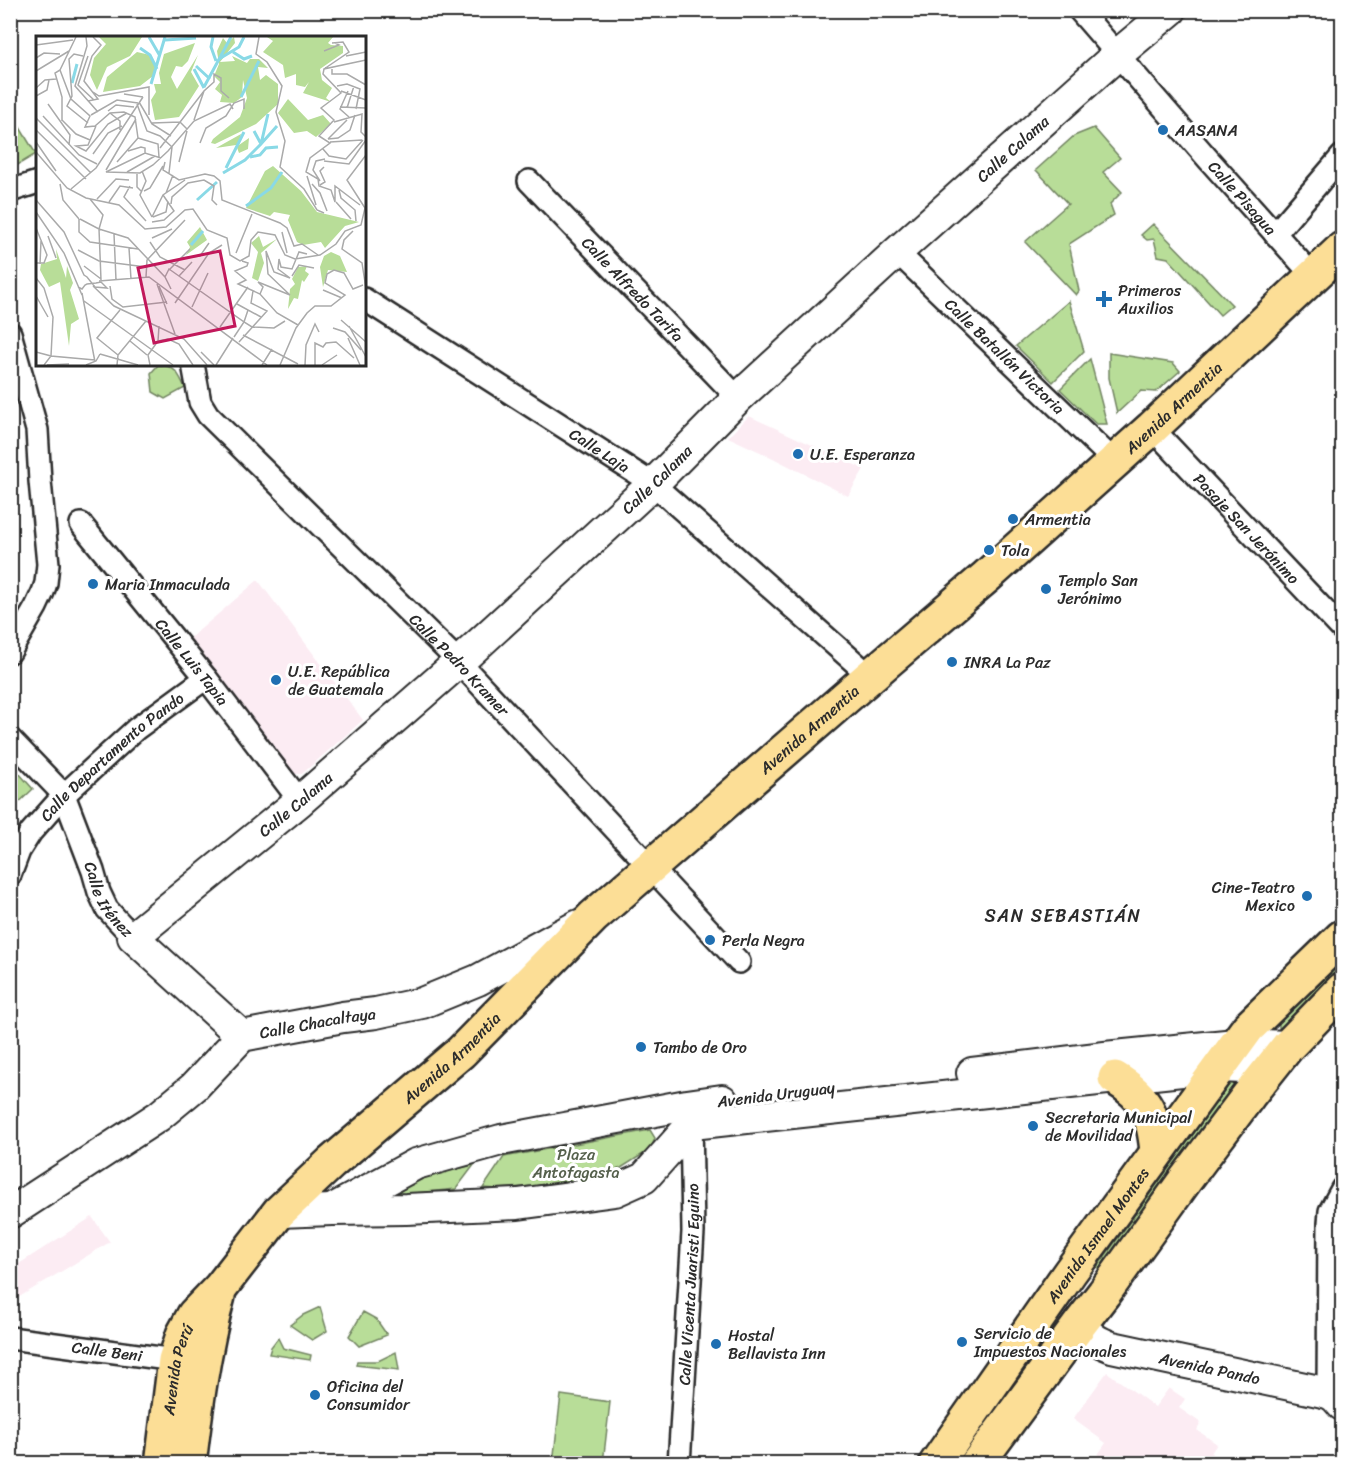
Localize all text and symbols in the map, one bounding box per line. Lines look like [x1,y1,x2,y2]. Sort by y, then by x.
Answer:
inset map [36,36,366,366]
street label: Calle Calama [969,107,1057,190]
place label: AASANA [1174,116,1238,145]
marker: AASANA [1156,123,1170,137]
street label: Calle Pisagua [1201,154,1284,242]
street label: Calle Alfredo Tarifa [574,230,691,349]
place label: Primeros Auxilios [1117,276,1182,323]
marker: Primeros Auxilios [1095,290,1113,308]
street label: Calle Batallón Victoria [938,291,1072,422]
street label: Avenida Armentia [1117,355,1229,462]
street label: Calle Laja [563,420,636,481]
street label: Calle Calama [615,437,700,522]
place label: U.E. Esperanza [810,440,915,469]
marker: U.E. Esperanza [791,447,805,461]
street label: Pasaje San Jerónimo [1186,466,1307,591]
place label: Armentia [1024,505,1091,534]
marker: Armentia [1006,512,1020,526]
place label: Tola [1001,536,1030,565]
marker: Tola [982,543,996,557]
place label: Templo San Jerónimo [1057,566,1138,613]
place label: Maria Inmaculada [105,570,230,599]
marker: Maria Inmaculada [86,577,100,591]
marker: Templo San Jerónimo [1039,582,1053,596]
street label: Calle Pedro Kramer [402,606,518,724]
street label: Calle Luis Tapia [147,611,236,712]
place label: INRA La Paz [963,648,1051,677]
marker: INRA La Paz [945,655,959,669]
place label: U.E. República de Guatemala [288,657,390,704]
marker: U.E. República de Guatemala [269,673,283,687]
street label: Avenida Armentia [752,677,866,782]
street label: Calle Departamento Pando [33,684,191,829]
street label: Calle Calama [252,764,340,845]
street label: Calle Iténez [76,857,141,945]
place label: Cine-Teatro Mexico [1212,873,1295,920]
marker: Cine-Teatro Mexico [1300,889,1314,903]
district label: SAN SEBASTIÁN [985,900,1141,932]
place label: Perla Negra [722,926,805,955]
marker: Perla Negra [703,933,717,947]
street label: Calle Chacaltaya [257,999,377,1047]
street label: Avenida Armentia [395,1005,508,1112]
place label: Tambo de Oro [653,1033,747,1062]
marker: Tambo de Oro [634,1040,648,1054]
street label: Avenida Uruguay [715,1073,837,1116]
place label: Secretaria Municipal de Movilidad [1045,1103,1192,1150]
marker: Secretaria Municipal de Movilidad [1026,1119,1040,1133]
park label: Plaza Antofagasta [531,1140,620,1187]
street label: Avenida Ismael Montes [1038,1161,1157,1310]
street label: Calle Vicenta Juaristi Eguino [670,1183,708,1386]
street label: Avenida Perú [154,1318,202,1418]
place label: Servicio de Impuestos Nacionales [973,1319,1127,1366]
place label: Hostal Bellavista Inn [728,1321,826,1368]
street label: Calle Beni [70,1332,145,1371]
marker: Servicio de Impuestos Nacionales [955,1335,969,1349]
marker: Hostal Bellavista Inn [709,1337,723,1351]
street label: Avenida Pando [1155,1343,1263,1393]
place label: Oficina del Consumidor [327,1372,411,1419]
marker: Oficina del Consumidor [308,1388,322,1402]

